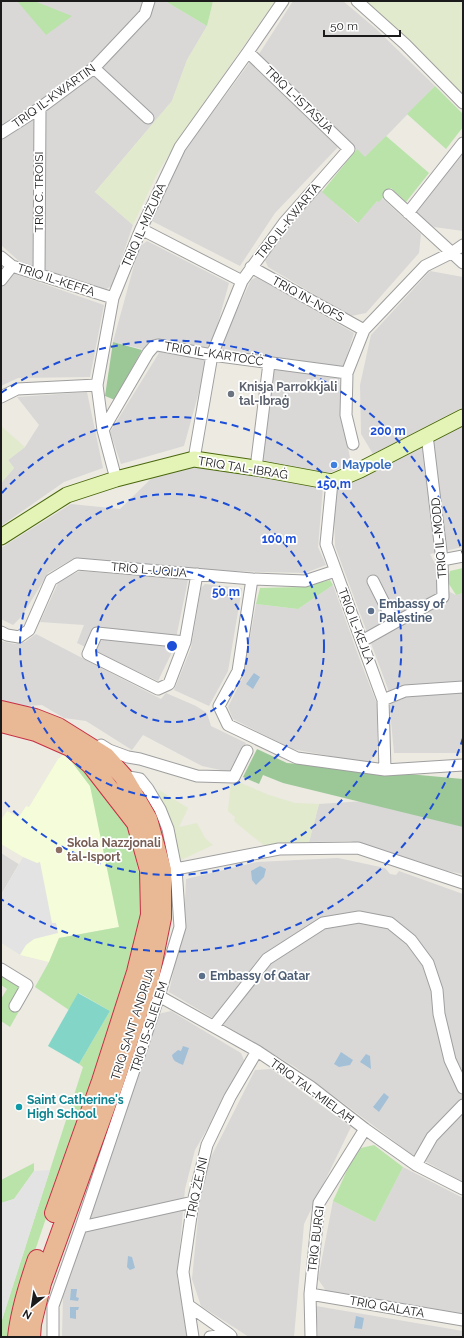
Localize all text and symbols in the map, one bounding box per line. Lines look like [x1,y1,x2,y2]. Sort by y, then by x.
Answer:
scale bar [324,12,400,38]
text: 50 m [330,19,358,33]
street label: TRIQ IL-KWARTIN [10,61,98,131]
street label: TRIQ L-ISTASIJA [262,64,336,136]
street label: TRIQ C. TROISI [32,152,46,232]
street label: TRIQ IL-KWARTA [253,180,323,262]
street label: TRIQ IL-MIŻURA [119,181,169,269]
street label: TRIQ IL-KEFFA [15,261,97,299]
street label: TRIQ IN-NOFS [270,274,346,324]
street label: TRIQ IL-KARTOĊĊ [163,339,265,369]
place label: Knisja Parrokkjali tal-Ibraġ [239,380,337,408]
marker: Knisja Parrokkjali tal-Ibraġ [226,389,236,399]
text: 200 m [370,424,406,438]
street label: TRIQ TAL-IBRAĠ [197,454,289,482]
place label: Maypole [342,458,391,472]
marker: Maypole [329,460,339,470]
text: 150 m [317,477,351,491]
street label: TRIQ IL-MODD [428,497,450,579]
text: 100 m [262,532,296,546]
street label: TRIQ L-UQIJA [110,560,188,580]
text: 50 m [212,585,240,599]
street label: TRIQ IL-KEJLA [335,586,377,666]
place label: Embassy of Palestine [379,597,445,625]
marker: Embassy of Palestine [366,606,376,616]
centre of rings [165,639,179,653]
place label: Skola Nazzjonali tal-Isport [67,836,161,864]
marker: Skola Nazzjonali tal-Isport [54,845,64,855]
street label: TRIQ SANT' ANDRIJA [108,966,158,1082]
place label: Embassy of Qatar [210,969,310,983]
marker: Embassy of Qatar [197,971,207,981]
street label: TRIQ IS-SLIELEM [128,980,170,1074]
street label: TRIQ TAL-MIELAĦ [267,1056,357,1126]
place label: Saint Catherine's High School [27,1093,124,1121]
marker: Saint Catherine's High School [14,1102,24,1112]
street label: TRIQ ŻEJNI [184,1156,210,1220]
street label: TRIQ BURGI [305,1205,327,1273]
north arrow [12,1286,52,1326]
street label: TRIQ GALATA [348,1294,426,1320]
text: N [20,1306,34,1322]

